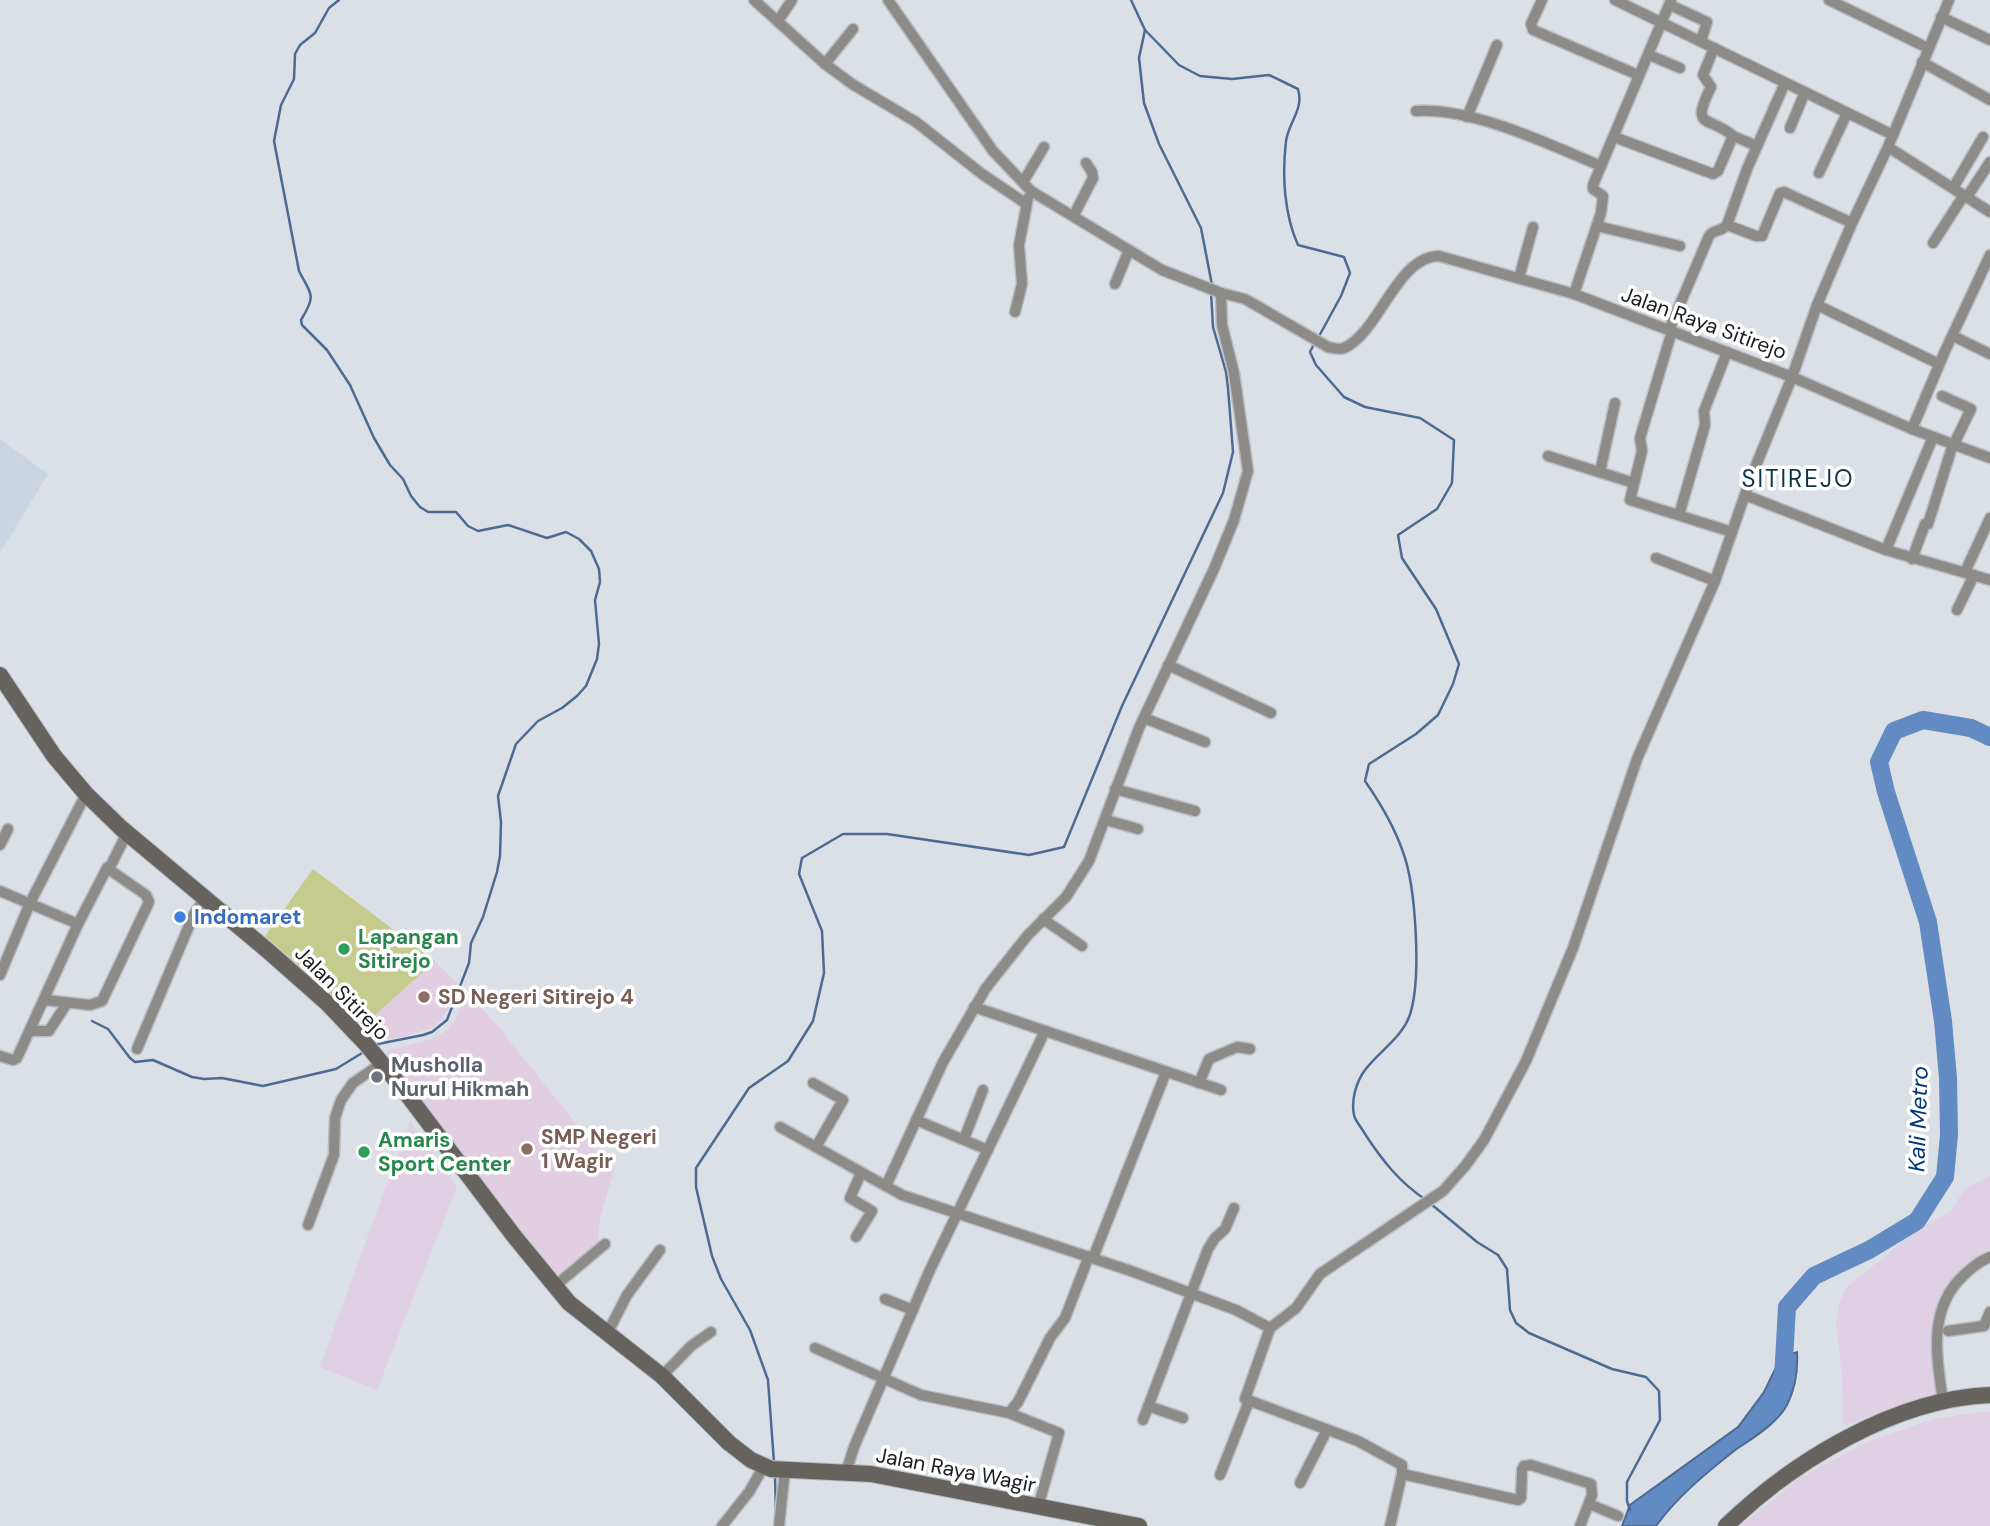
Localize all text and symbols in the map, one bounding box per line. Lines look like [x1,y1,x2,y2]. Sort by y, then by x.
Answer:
street label: Jalan Raya Sitirejo [1617,280,1791,366]
district label: SITIREJO [1741,463,1855,494]
place label: Indomaret [194,903,301,931]
marker: Indomaret [172,909,188,925]
place label: Lapangan Sitirejo [358,923,459,975]
street label: Jalan Sitirejo [289,940,395,1046]
marker: Lapangan Sitirejo [336,941,352,957]
place label: SD Negeri Sitirejo 4 [438,983,634,1011]
marker: SD Negeri Sitirejo 4 [416,989,432,1005]
place label: Musholla Nurul Hikmah [391,1051,529,1103]
water label: Kali Metro [1901,1066,1935,1172]
marker: Musholla Nurul Hikmah [369,1069,385,1085]
place label: SMP Negeri 1 Wagir [541,1123,657,1175]
place label: Amaris Sport Center [378,1126,511,1178]
marker: SMP Negeri 1 Wagir [519,1141,535,1157]
marker: Amaris Sport Center [356,1144,372,1160]
street label: Jalan Raya Wagir [874,1441,1039,1499]

